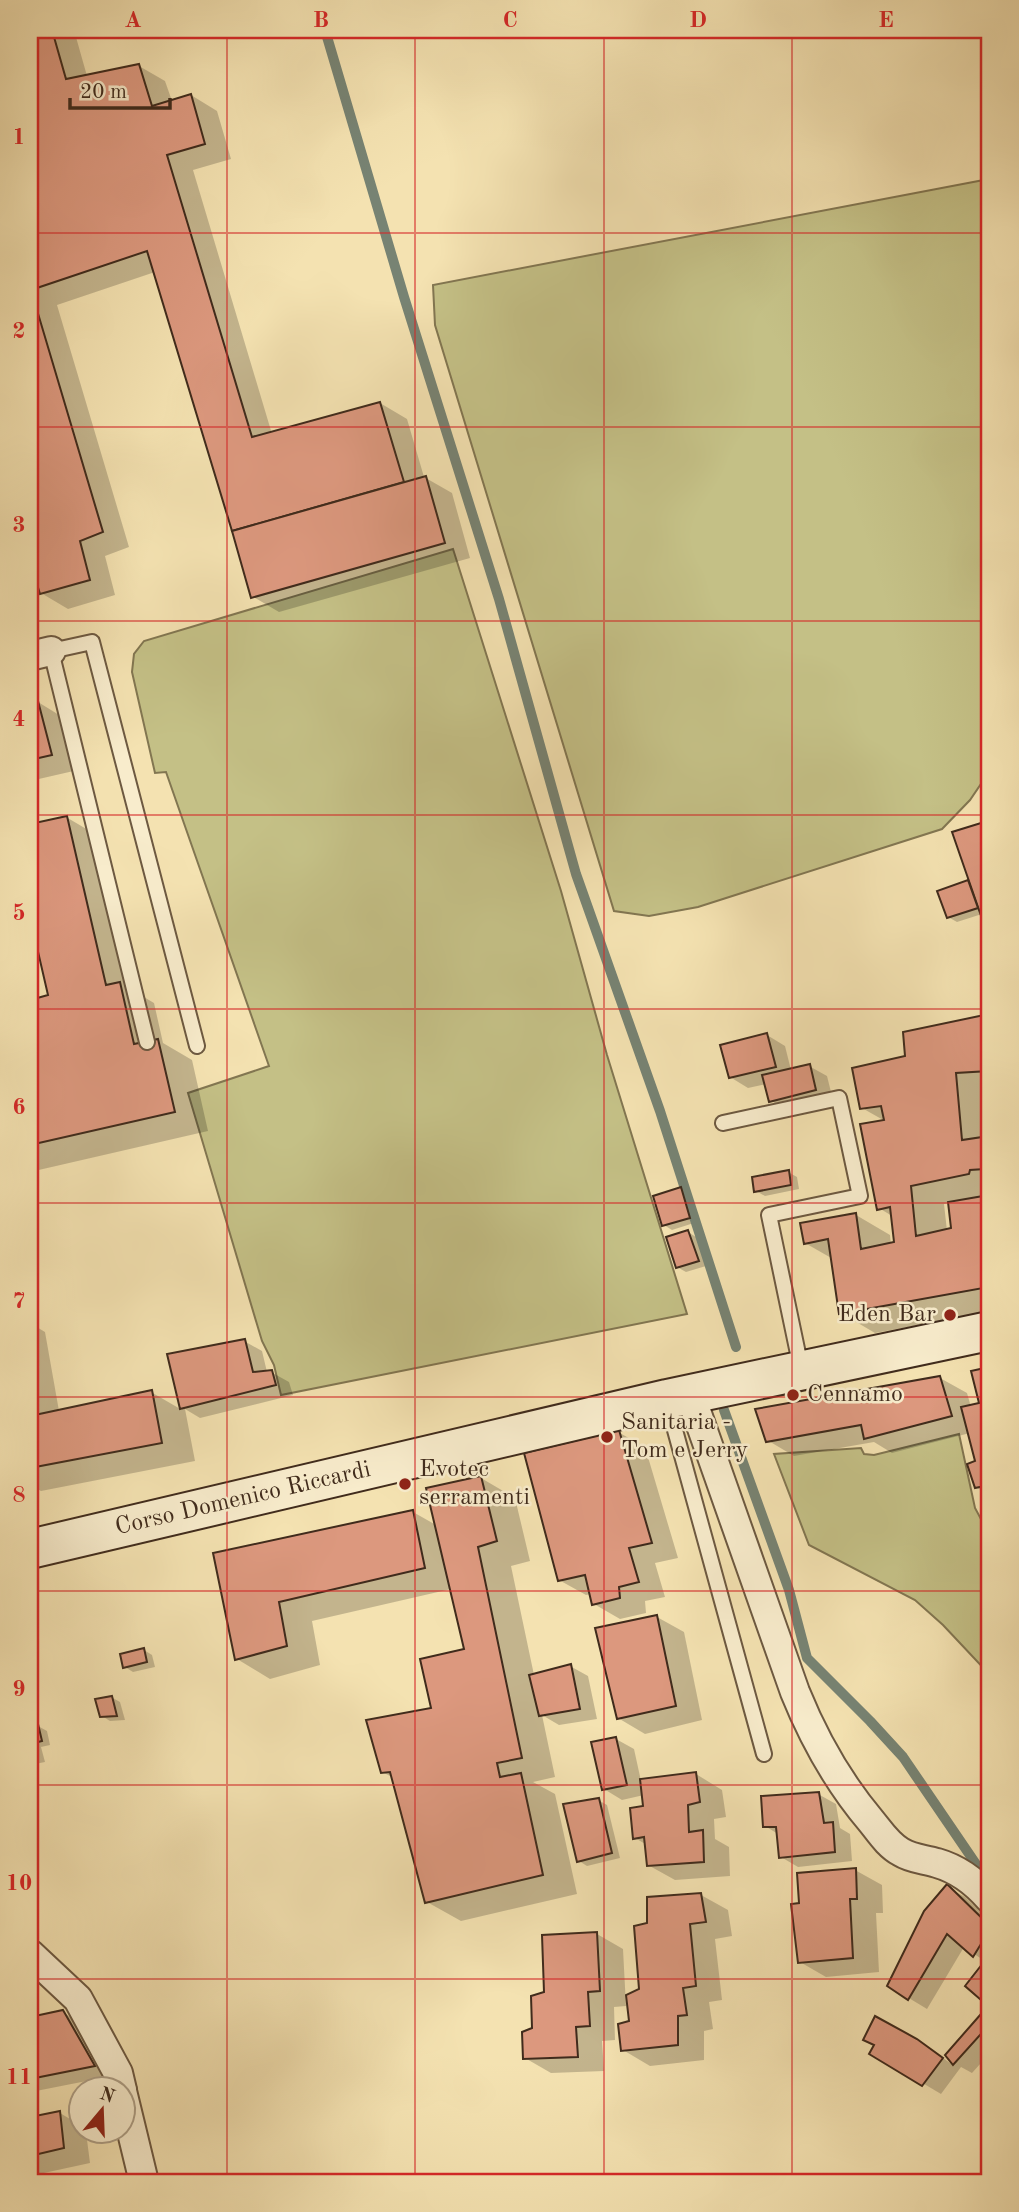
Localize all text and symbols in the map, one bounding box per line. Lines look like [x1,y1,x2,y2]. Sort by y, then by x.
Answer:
text: A [124,9,142,32]
text: B [313,9,329,32]
text: C [502,9,518,32]
text: D [689,9,707,32]
text: E [878,9,894,32]
scale bar [70,66,170,110]
text: 20 m [80,82,127,103]
text: 1 [12,126,26,149]
text: 2 [12,320,26,343]
text: 3 [12,514,26,537]
text: 4 [12,708,26,731]
text: 5 [12,902,26,925]
text: 6 [12,1096,26,1119]
text: 7 [12,1290,26,1313]
place label: Eden Bar [838,1303,936,1327]
marker: Eden Bar [942,1307,958,1323]
place label: Cennamo [807,1383,903,1407]
marker: Cennamo [785,1387,801,1403]
place label: Sanitaria - Tom e Jerry [621,1411,749,1463]
marker: Sanitaria - Tom e Jerry [599,1429,615,1445]
street label: Corso Domenico Riccardi [113,1458,373,1540]
place label: Evotec serramenti [419,1458,530,1510]
marker: Evotec serramenti [397,1476,413,1492]
text: 8 [12,1484,26,1507]
text: 9 [12,1678,26,1701]
text: 10 [6,1872,32,1895]
text: 11 [6,2066,32,2089]
north arrow [66,2076,136,2146]
text: N [97,2085,117,2108]

